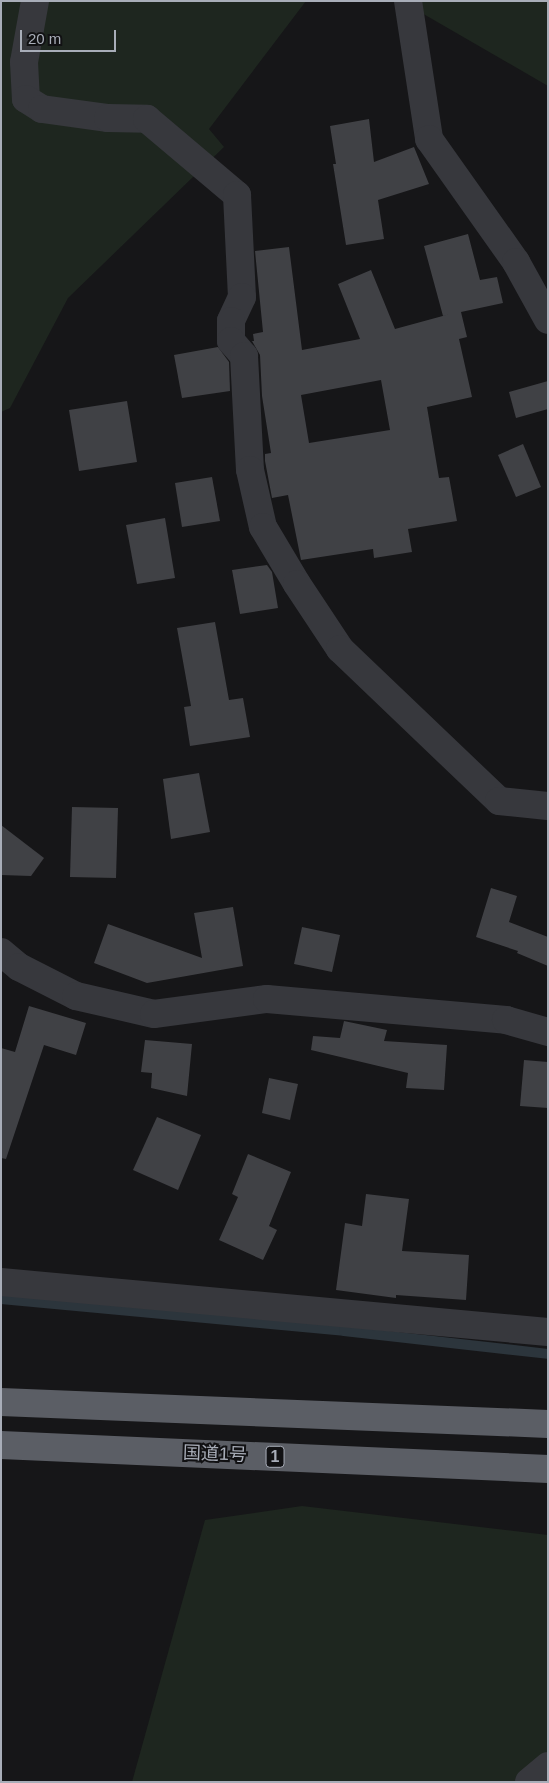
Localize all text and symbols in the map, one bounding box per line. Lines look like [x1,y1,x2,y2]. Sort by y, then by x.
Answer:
scale bar [22,20,119,52]
text: 20 m [28,30,61,47]
street label: 国道1号 [183,1442,247,1466]
road number: 1 [265,1444,285,1470]

